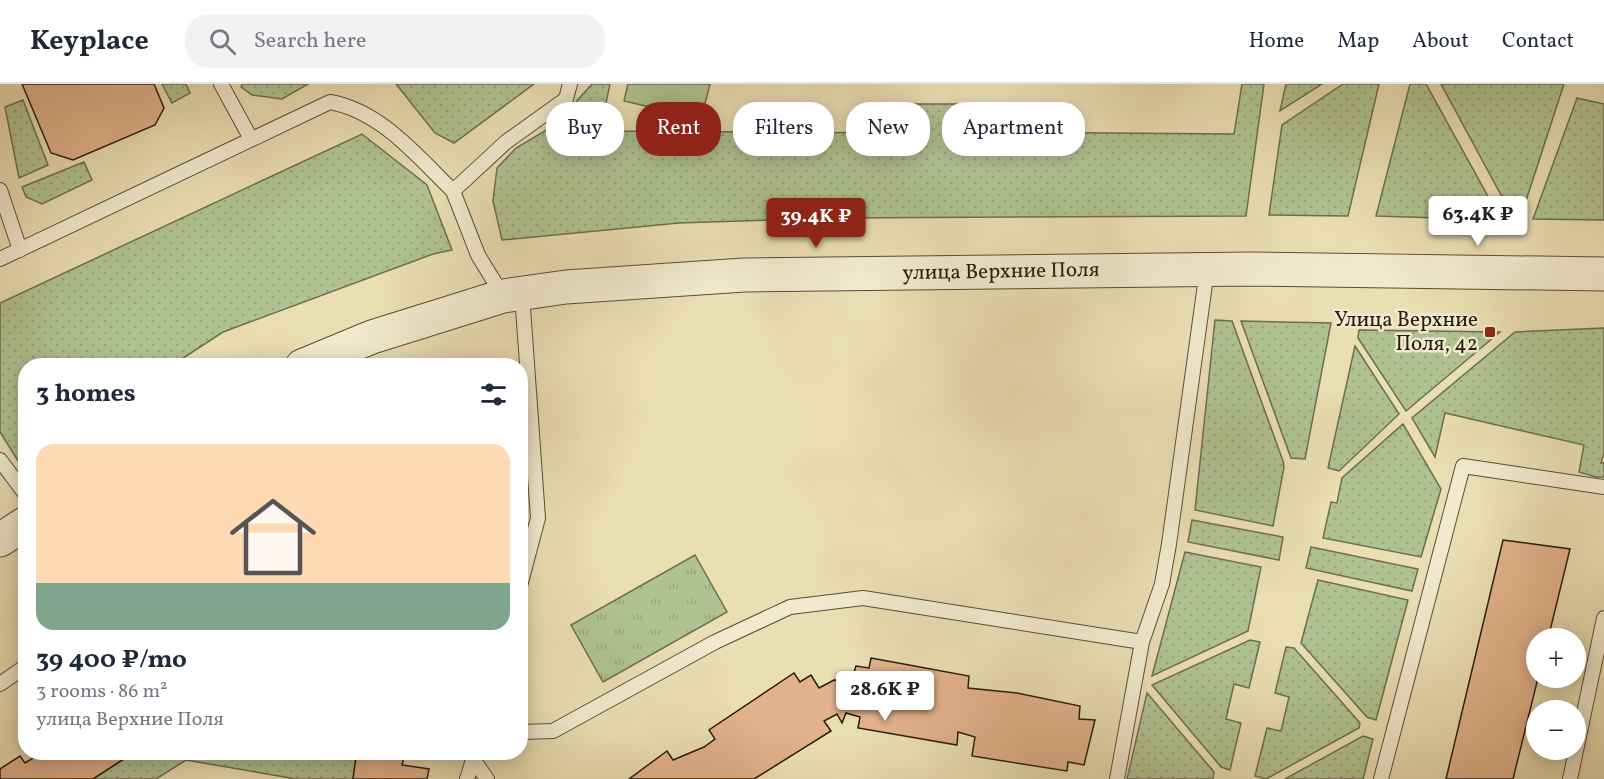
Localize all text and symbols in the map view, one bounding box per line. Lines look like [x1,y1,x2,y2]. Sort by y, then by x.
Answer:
search box [185,14,605,68]
text: Keyplace [30,22,149,61]
icon: search [206,25,239,58]
text: Search here [254,26,366,57]
text: Home [1249,27,1304,56]
text: Map [1337,27,1379,56]
text: About [1412,27,1469,56]
text: Contact [1502,27,1574,56]
chip: Buy [546,102,624,156]
chip: Rent [636,102,721,156]
chip: Filters [733,102,834,156]
chip: New [846,102,930,156]
chip: Apartment [942,102,1085,156]
pin: 63.4K ₽ [1423,196,1533,247]
pin: 39.4K ₽ [761,198,871,249]
text: 63.4K ₽ [1442,201,1514,229]
text: 39.4K ₽ [781,203,851,231]
street label: улица Верхние Поля [902,256,1100,288]
place label: Улица Верхние Поля, 42 [1334,306,1478,359]
marker: Улица Верхние Поля, 42 [1483,325,1497,339]
text: 3 homes [36,376,136,412]
icon: filters [477,378,510,411]
icon: home [219,483,327,591]
map controls [1526,628,1586,760]
button: + [1526,628,1586,688]
text: 39 400 ₽/mo [36,642,187,678]
pin: 28.6K ₽ [830,671,940,722]
text: 28.6K ₽ [850,676,920,704]
text: 3 rooms · 86 m² [36,678,167,706]
button: − [1526,700,1586,760]
text: улица Верхние Поля [36,706,224,734]

